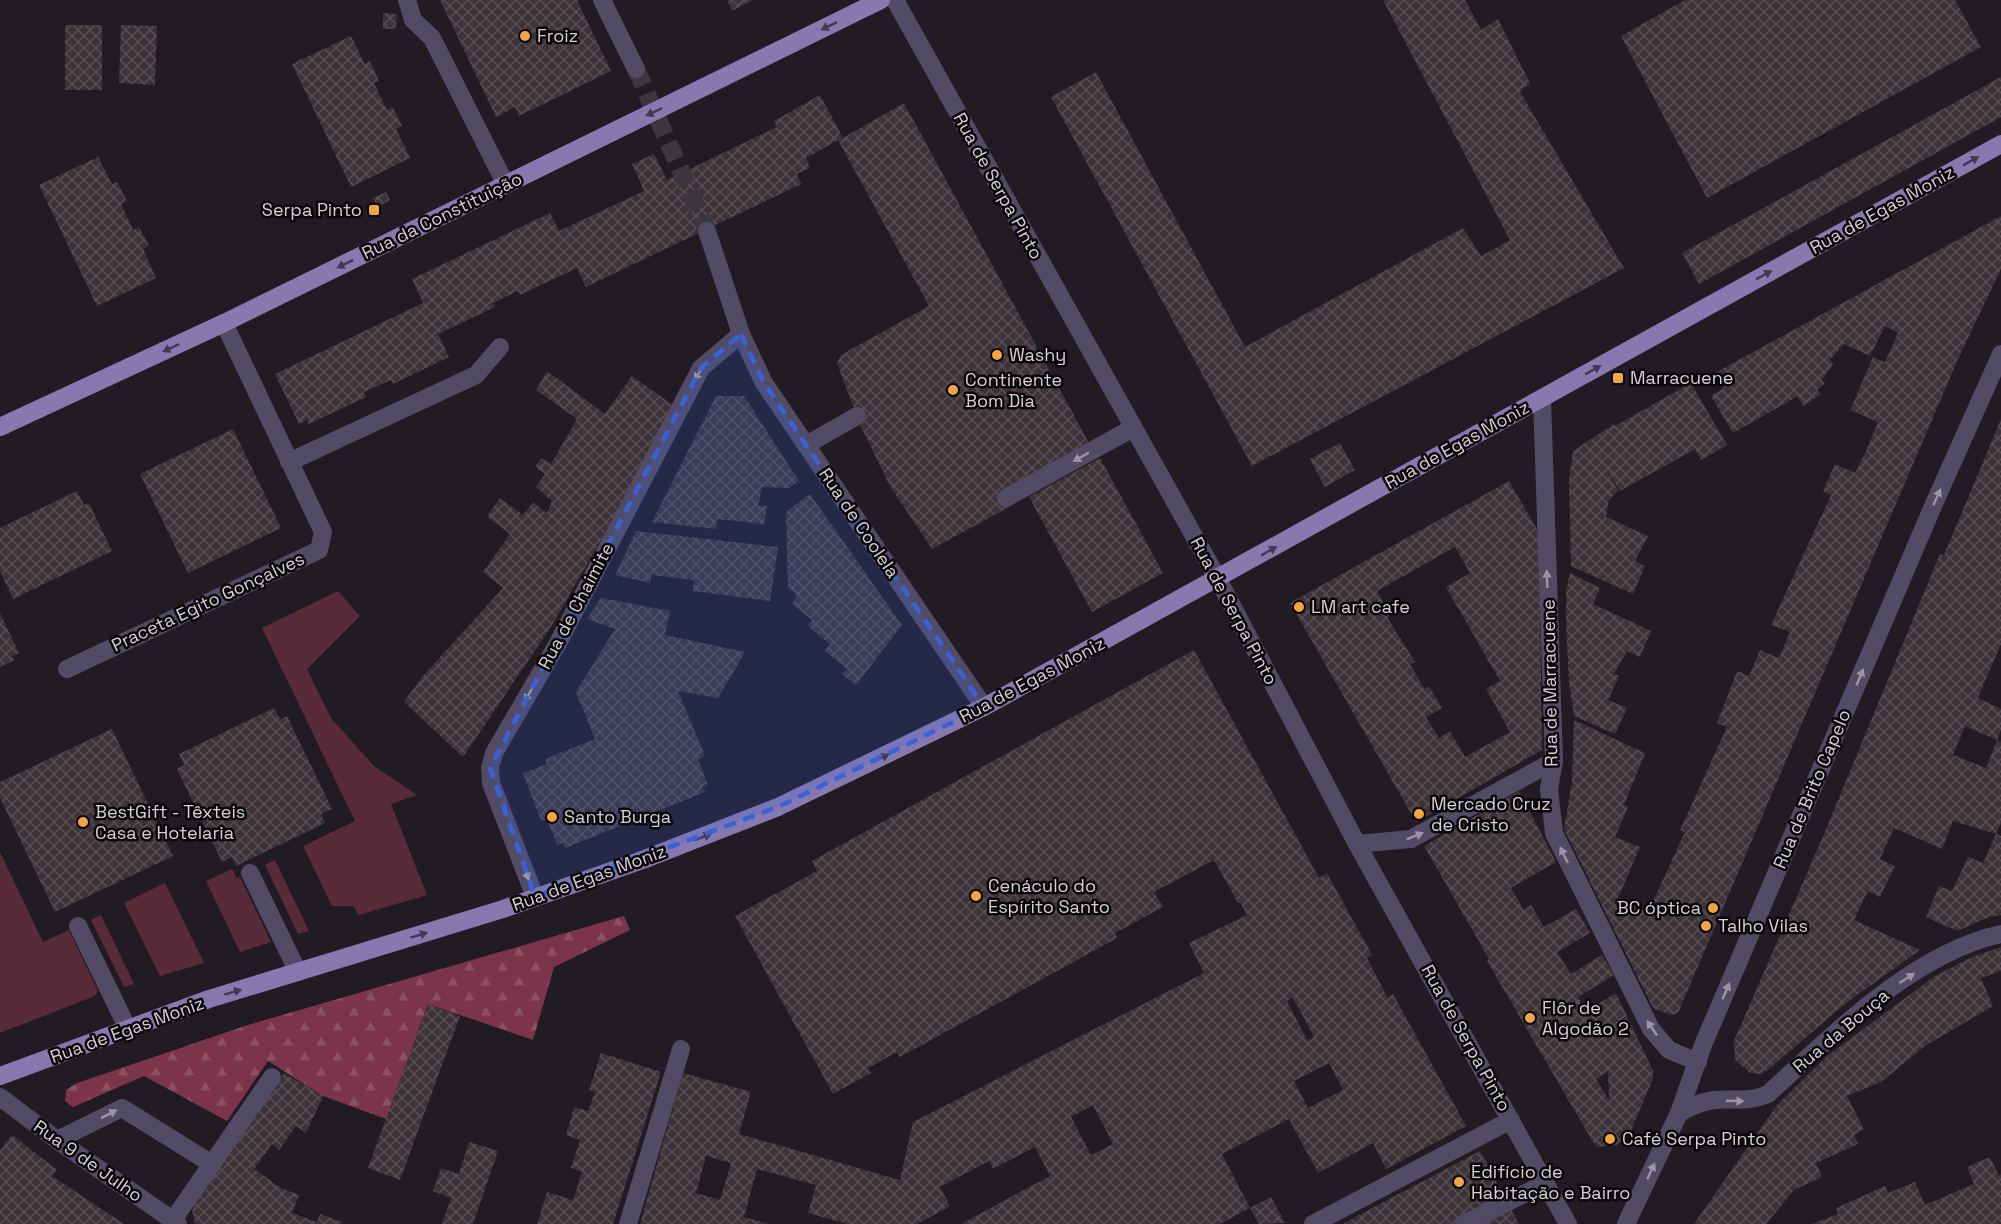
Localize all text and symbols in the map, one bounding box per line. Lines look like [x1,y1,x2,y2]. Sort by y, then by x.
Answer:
one-way arrow [820,21,837,31]
place label: Froiz [537,24,578,47]
marker: Froiz [518,29,532,43]
one-way arrow [645,107,662,116]
street label: Rua de Serpa Pinto [949,108,1048,263]
one-way arrow [1963,156,1980,166]
street label: Rua de Egas Moniz [1805,160,1958,259]
street label: Rua da Constituição [358,167,526,264]
place label: Serpa Pinto [262,198,362,221]
marker: Serpa Pinto [367,203,381,217]
one-way arrow [336,258,354,268]
one-way arrow [1756,270,1773,280]
one-way arrow [163,343,180,352]
place label: Washy [1009,343,1066,366]
marker: Washy [990,348,1004,362]
one-way arrow [693,365,704,381]
one-way arrow [1585,365,1602,375]
place label: Marracuene [1630,366,1733,389]
place label: Continente Bom Dia [965,368,1062,412]
marker: Marracuene [1611,371,1625,385]
marker: Continente Bom Dia [946,383,960,397]
street label: Rua de Egas Moniz [1380,395,1533,494]
one-way arrow [1073,451,1089,462]
street label: Rua de Coolela [814,463,905,582]
one-way arrow [1932,489,1941,506]
street label: Rua de Serpa Pinto [1186,533,1283,689]
street label: Rua de Chaimite [533,539,619,673]
one-way arrow [1261,546,1278,556]
street label: Praceta Egito Gonçalves [108,547,308,656]
one-way arrow [1543,569,1552,588]
place label: LM art cafe [1311,595,1410,618]
street label: Rua de Marracuene [1537,599,1562,767]
marker: LM art cafe [1292,600,1306,614]
street label: Rua de Egas Moniz [955,631,1109,728]
one-way arrow [1855,667,1865,685]
one-way arrow [524,686,534,703]
street label: Rua de Brito Capelo [1768,706,1855,872]
one-way arrow [872,753,889,762]
place label: Mercado Cruz de Cristo [1431,792,1551,836]
place label: BestGift - Têxteis Casa e Hotelaria [95,800,245,844]
place label: Santo Burga [564,805,671,828]
marker: Mercado Cruz de Cristo [1412,807,1426,821]
marker: Santo Burga [545,810,559,824]
marker: BestGift - Têxteis Casa e Hotelaria [76,815,90,829]
one-way arrow [1406,831,1424,841]
one-way arrow [694,832,712,842]
street label: Rua de Egas Moniz [509,839,669,916]
one-way arrow [1560,846,1569,863]
one-way arrow [522,863,531,881]
place label: Cenáculo do Espírito Santo [988,874,1110,918]
marker: Cenáculo do Espírito Santo [969,889,983,903]
place label: BC óptica [1617,896,1701,919]
marker: BC óptica [1706,901,1720,915]
place label: Talho Vilas [1718,914,1808,937]
marker: Talho Vilas [1699,919,1713,933]
one-way arrow [410,930,428,939]
street label: Rua de Serpa Pinto [1417,960,1516,1115]
one-way arrow [1899,973,1915,984]
one-way arrow [1721,982,1731,1000]
street label: Rua da Bouça [1788,984,1894,1078]
one-way arrow [224,987,242,996]
street label: Rua de Egas Moniz [47,991,207,1068]
place label: Flôr de Algodão 2 [1542,996,1629,1040]
marker: Flôr de Algodão 2 [1523,1011,1537,1025]
one-way arrow [1647,1020,1658,1037]
one-way arrow [1725,1096,1744,1105]
one-way arrow [100,1110,117,1119]
street label: Rua 9 de Julho [29,1115,147,1207]
place label: Café Serpa Pinto [1622,1127,1766,1150]
marker: Café Serpa Pinto [1603,1132,1617,1146]
place label: Edifício de Habitação e Bairro [1471,1160,1630,1204]
one-way arrow [1646,1162,1656,1180]
marker: Edifício de Habitação e Bairro [1452,1175,1466,1189]

